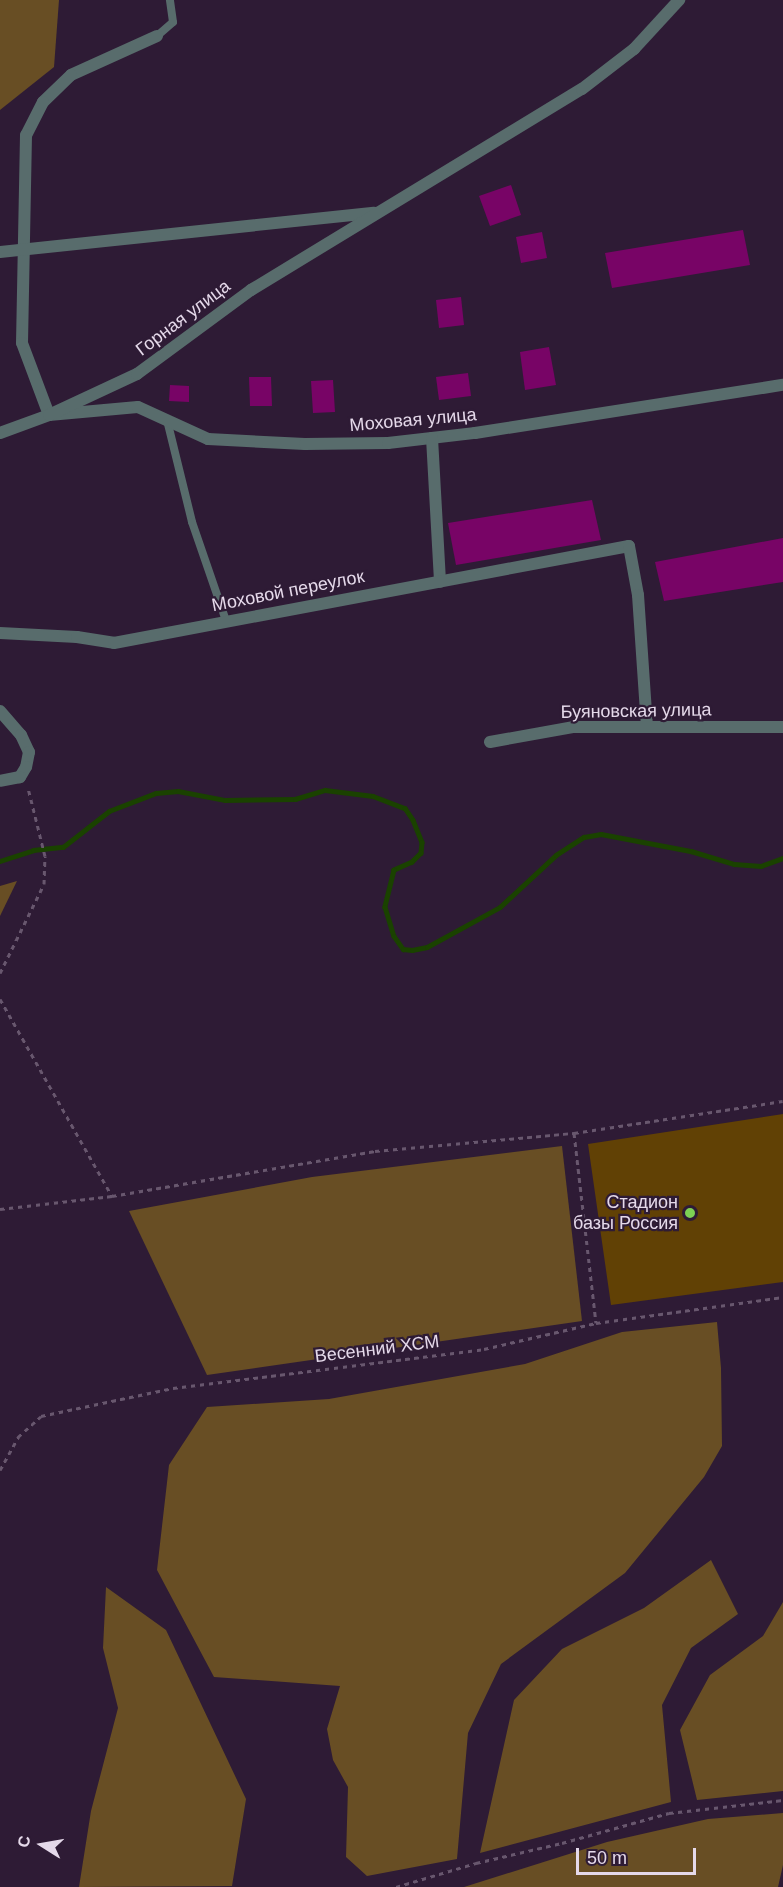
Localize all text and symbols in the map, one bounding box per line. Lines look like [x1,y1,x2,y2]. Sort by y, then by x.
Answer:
street label: Горная улица [131,275,235,361]
street label: Моховая улица [349,404,477,436]
street label: Моховой переулок [210,566,366,616]
street label: Буяновская улица [560,699,712,723]
place label: Стадион базы Россия [573,1192,678,1234]
marker: Стадион базы Россия [683,1206,697,1220]
street label: Весенний ХСМ [314,1331,440,1367]
north arrow [12,1815,72,1875]
text: С [14,1834,33,1849]
scale bar [579,1836,699,1874]
text: 50 m [587,1848,627,1868]

